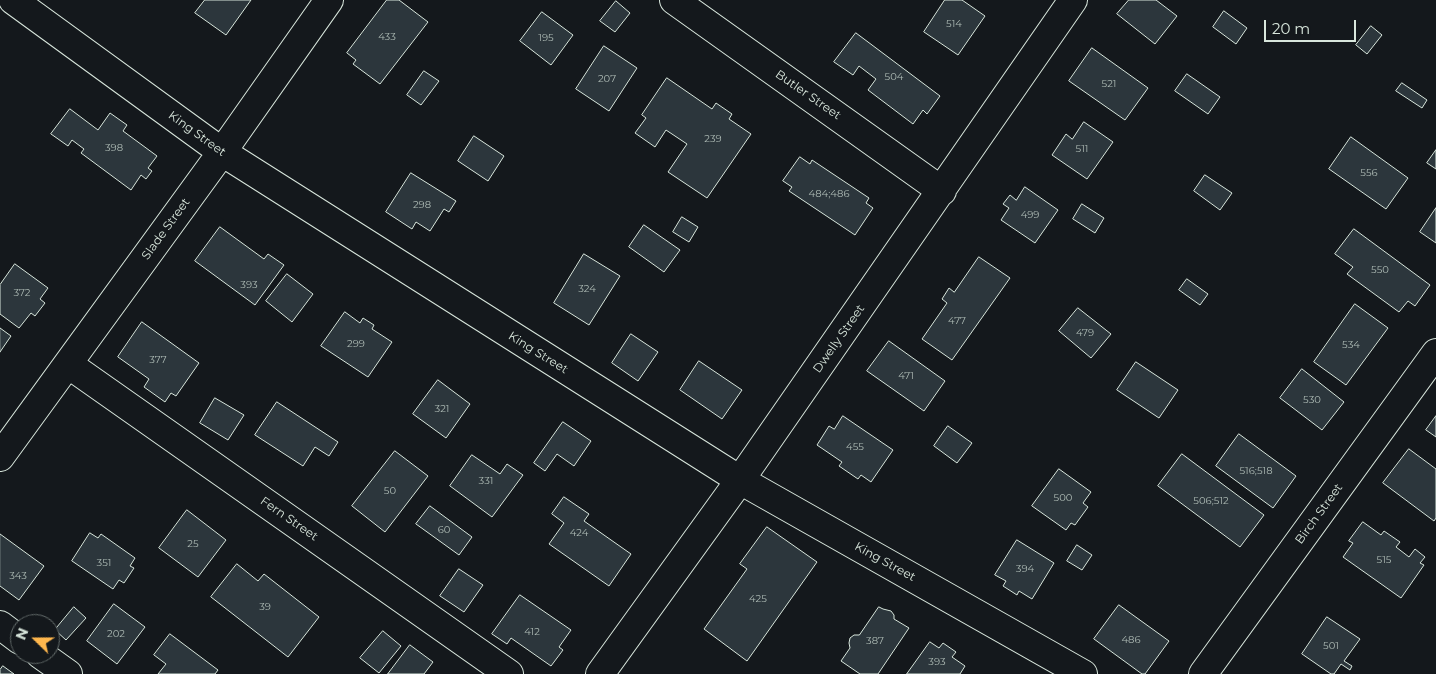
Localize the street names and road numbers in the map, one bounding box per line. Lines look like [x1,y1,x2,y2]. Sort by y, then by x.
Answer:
street label: Butler Street [772,67,844,123]
street label: King Street [165,108,229,160]
street label: Slade Street [139,195,193,263]
street label: Dwelly Street [810,302,868,376]
street label: King Street [506,329,570,377]
street label: Birch Street [1292,481,1346,547]
street label: Fern Street [257,494,321,544]
street label: King Street [852,539,918,585]

